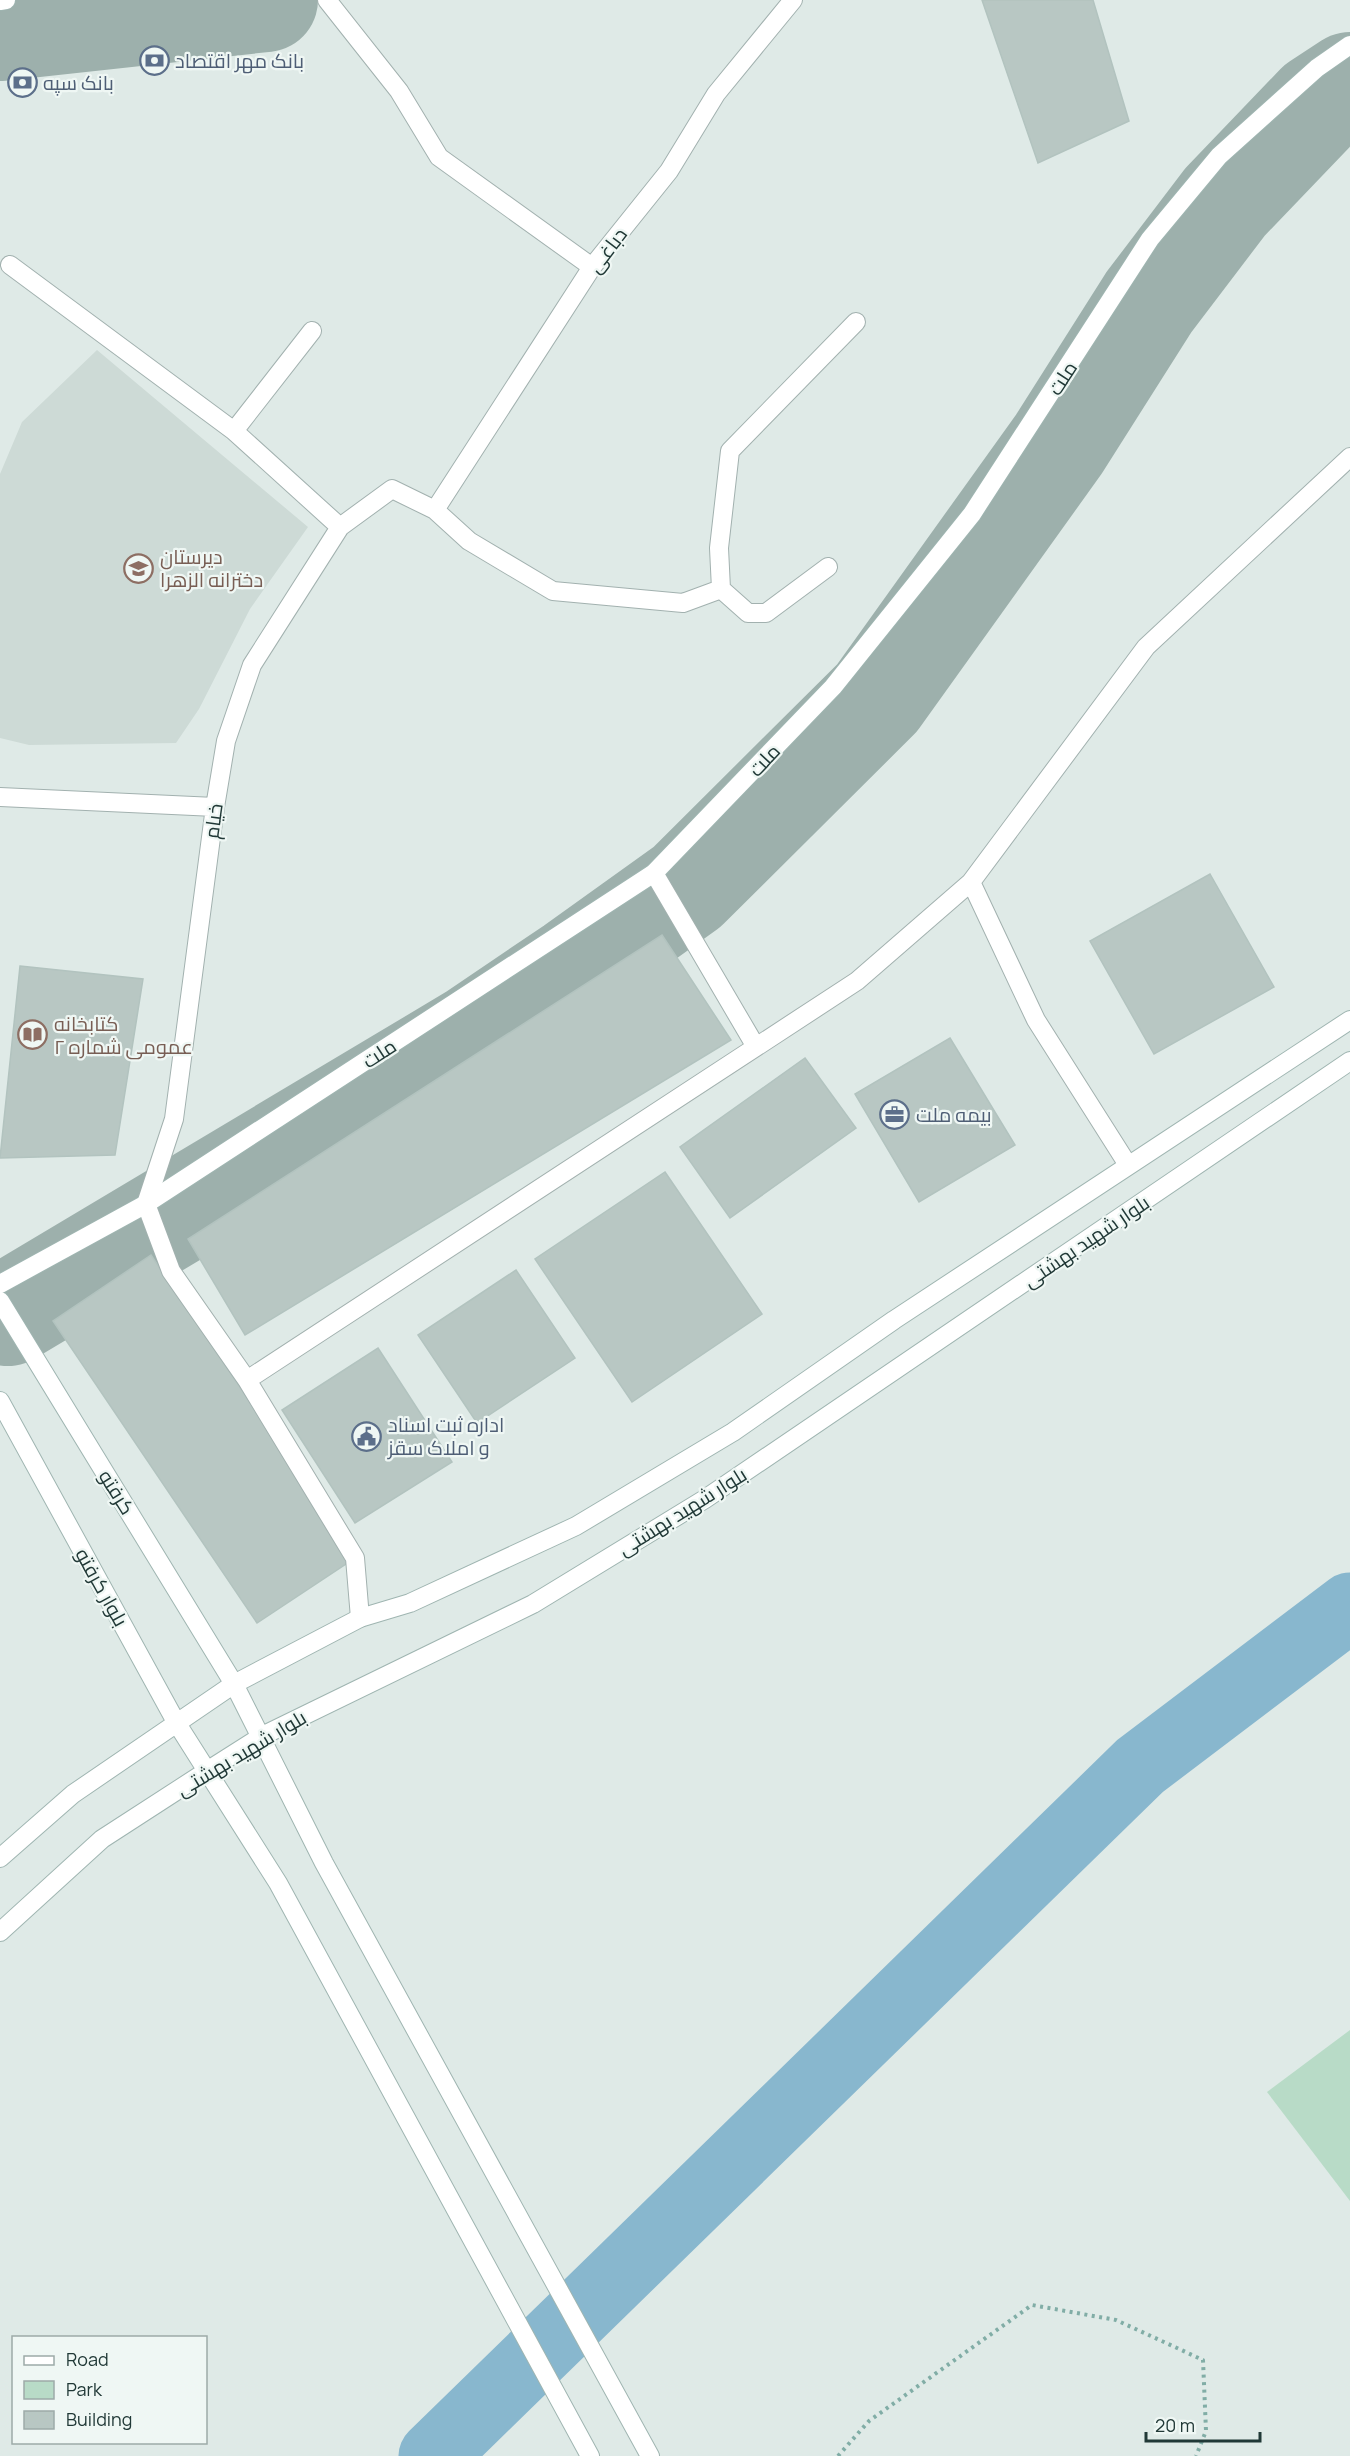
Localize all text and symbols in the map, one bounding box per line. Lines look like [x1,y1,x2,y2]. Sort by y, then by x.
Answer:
bank icon: بانک مهر اقتصاد [138,44,170,76]
place label: بانک مهر اقتصاد [175,47,304,74]
bank icon: بانک سپه [6,66,38,98]
place label: بانک سپه [43,69,114,96]
street label: دباغی [581,222,633,278]
street label: ملت [1041,356,1083,400]
place label: دیرستان دخترانه الزهرا [160,543,263,593]
school or university icon: دیرستان دخترانه الزهرا [123,552,155,584]
street label: ملت [742,738,786,782]
street label: خیام [197,802,230,841]
place label: کتابخانه عمومی شماره ۲ [54,1010,193,1060]
library icon: کتابخانه عمومی شماره ۲ [17,1018,49,1050]
street label: ملت [357,1032,401,1074]
office icon: بیمه ملت [879,1098,911,1130]
place label: بیمه ملت [916,1101,992,1128]
street label: بلوار شهید بهشتی [1017,1189,1155,1293]
place label: اداره ثبت اسناد و املاک سقز [387,1411,504,1461]
public building icon: اداره ثبت اسناد و املاک سقز [351,1420,383,1452]
street label: بلوار شهید بهشتی [612,1461,752,1561]
street label: کرفتو [93,1464,141,1520]
street label: بلوار کرفتو [69,1543,135,1631]
street label: بلوار شهید بهشتی [171,1703,311,1803]
legend [12,2336,207,2444]
text: Road [66,2347,109,2371]
text: Park [66,2377,103,2401]
scale bar [1146,2405,1260,2443]
text: Building [66,2407,132,2431]
text: 20 m [1155,2413,1195,2437]

